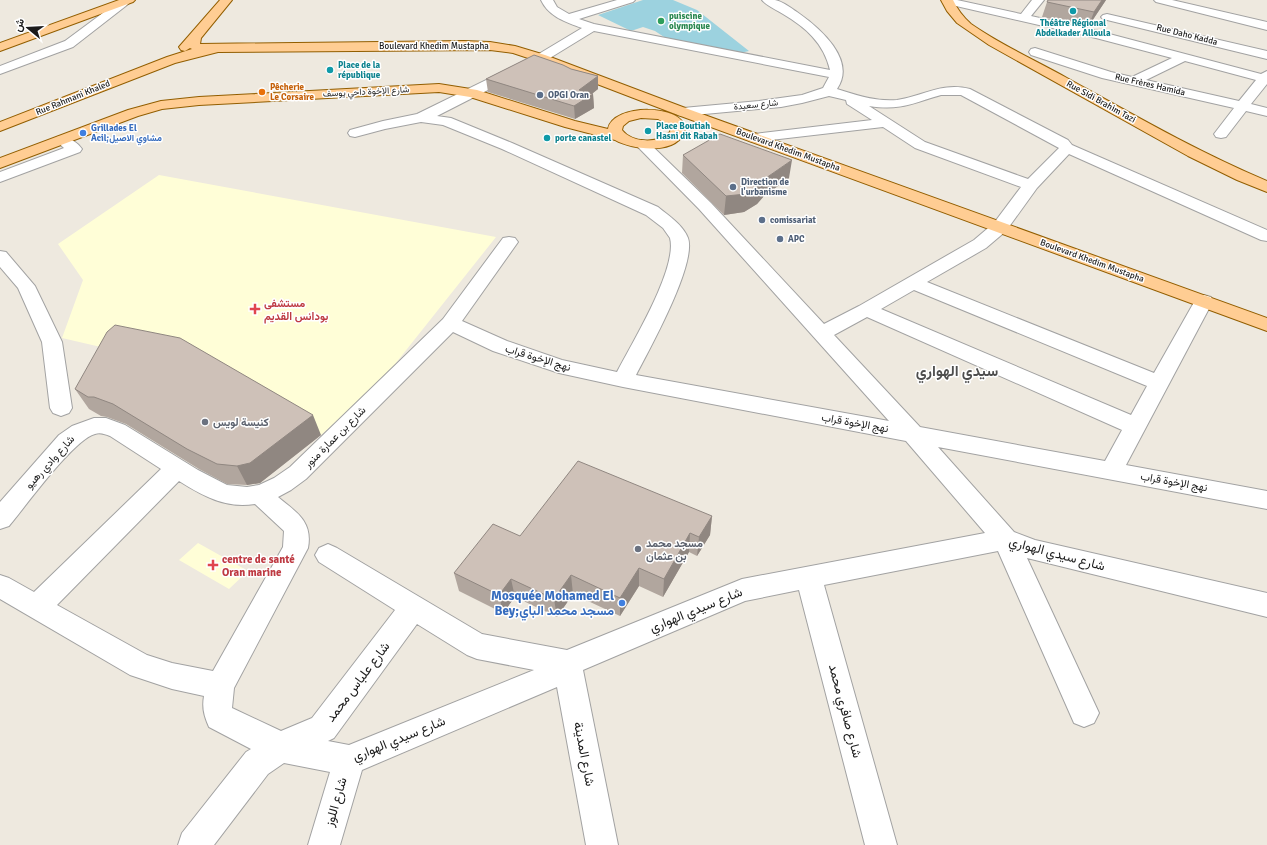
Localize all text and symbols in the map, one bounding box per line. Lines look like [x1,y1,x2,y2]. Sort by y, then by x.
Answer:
marker: Théâtre Régional Abdelkader Alloula [1068,6,1078,16]
north arrow [8,8,48,48]
place label: puiscine olympique [669,11,710,32]
marker: puiscine olympique [656,16,666,26]
text: ش [11,17,27,33]
place label: Théâtre Régional Abdelkader Alloula [1035,18,1111,39]
street label: Rue Daho Kadda [1155,22,1219,48]
street label: Boulevard Khedim Mustapha [379,41,489,52]
place label: Place de la république [338,60,381,81]
marker: Place de la république [325,65,335,75]
street label: Rue Frères Hamida [1114,72,1187,99]
street label: Rue Rahmani Khaled [34,78,112,118]
street label: Rue Sidi Brahim Tazi [1064,78,1138,126]
place label: Pêcherie Le Corsaire [270,82,315,103]
street label: شارع الإخوة داحي يوسف [323,84,410,101]
marker: Pêcherie Le Corsaire [257,87,267,97]
marker: OPGI Oran [535,90,545,100]
place label: OPGI Oran [548,90,589,101]
street label: شارع سعيدة [733,97,779,113]
place label: Place Boutiah Hasni dit Rabah [656,121,718,142]
place label: Grillades El Acil;مشاوي الاصيل [91,123,162,146]
marker: Place Boutiah Hasni dit Rabah [643,126,653,136]
street label: Boulevard Khedim Mustapha [735,126,842,174]
marker: Grillades El Acil;مشاوي الاصيل [78,128,88,138]
marker: porte canastel [542,133,552,143]
place label: porte canastel [555,133,611,144]
place label: Direction de l'urbanisme [741,177,789,198]
marker: Direction de l'urbanisme [728,182,738,192]
marker: comissariat [757,215,767,225]
place label: comissariat [770,215,816,226]
marker: APC [775,234,785,244]
place label: APC [788,234,805,245]
street label: Boulevard Khedim Mustapha [1039,237,1146,285]
place label: مستشفى بودانس القديم [264,297,328,324]
marker: مستشفى بودانس القديم [249,303,261,315]
street label: نهج الإخوة قراب [503,342,572,375]
district label: سيدي الهواري [916,362,998,384]
street label: شارع بن عمارة منور [301,403,369,472]
street label: نهج الإخوة قراب [820,411,890,436]
place label: كنيسة لويس [213,416,269,429]
marker: كنيسة لويس [200,417,210,427]
street label: شارع وادي رهيو [23,432,80,493]
street label: نهج الإخوة قراب [1139,470,1209,495]
street label: شارع سيدي الهواري [1007,534,1107,576]
place label: مسجد محمد بن عثمان [646,537,703,563]
marker: مسجد محمد بن عثمان [633,544,643,554]
place label: centre de santé Oran marine [222,553,295,579]
marker: centre de santé Oran marine [207,559,219,571]
street label: شارع سيدي الهواري [647,584,745,638]
place label: Mosquée Mohamed El Bey;مسجد محمد الباي [491,588,614,621]
marker: Mosquée Mohamed El Bey;مسجد محمد الباي [617,598,627,608]
street label: شارع علباس محمد [323,639,394,726]
street label: شارع صافري محمد [823,662,865,760]
street label: شارع سيدي الهواري [350,713,448,767]
street label: شارع المدينة [569,720,598,788]
street label: شارع اللوز [321,776,352,830]

